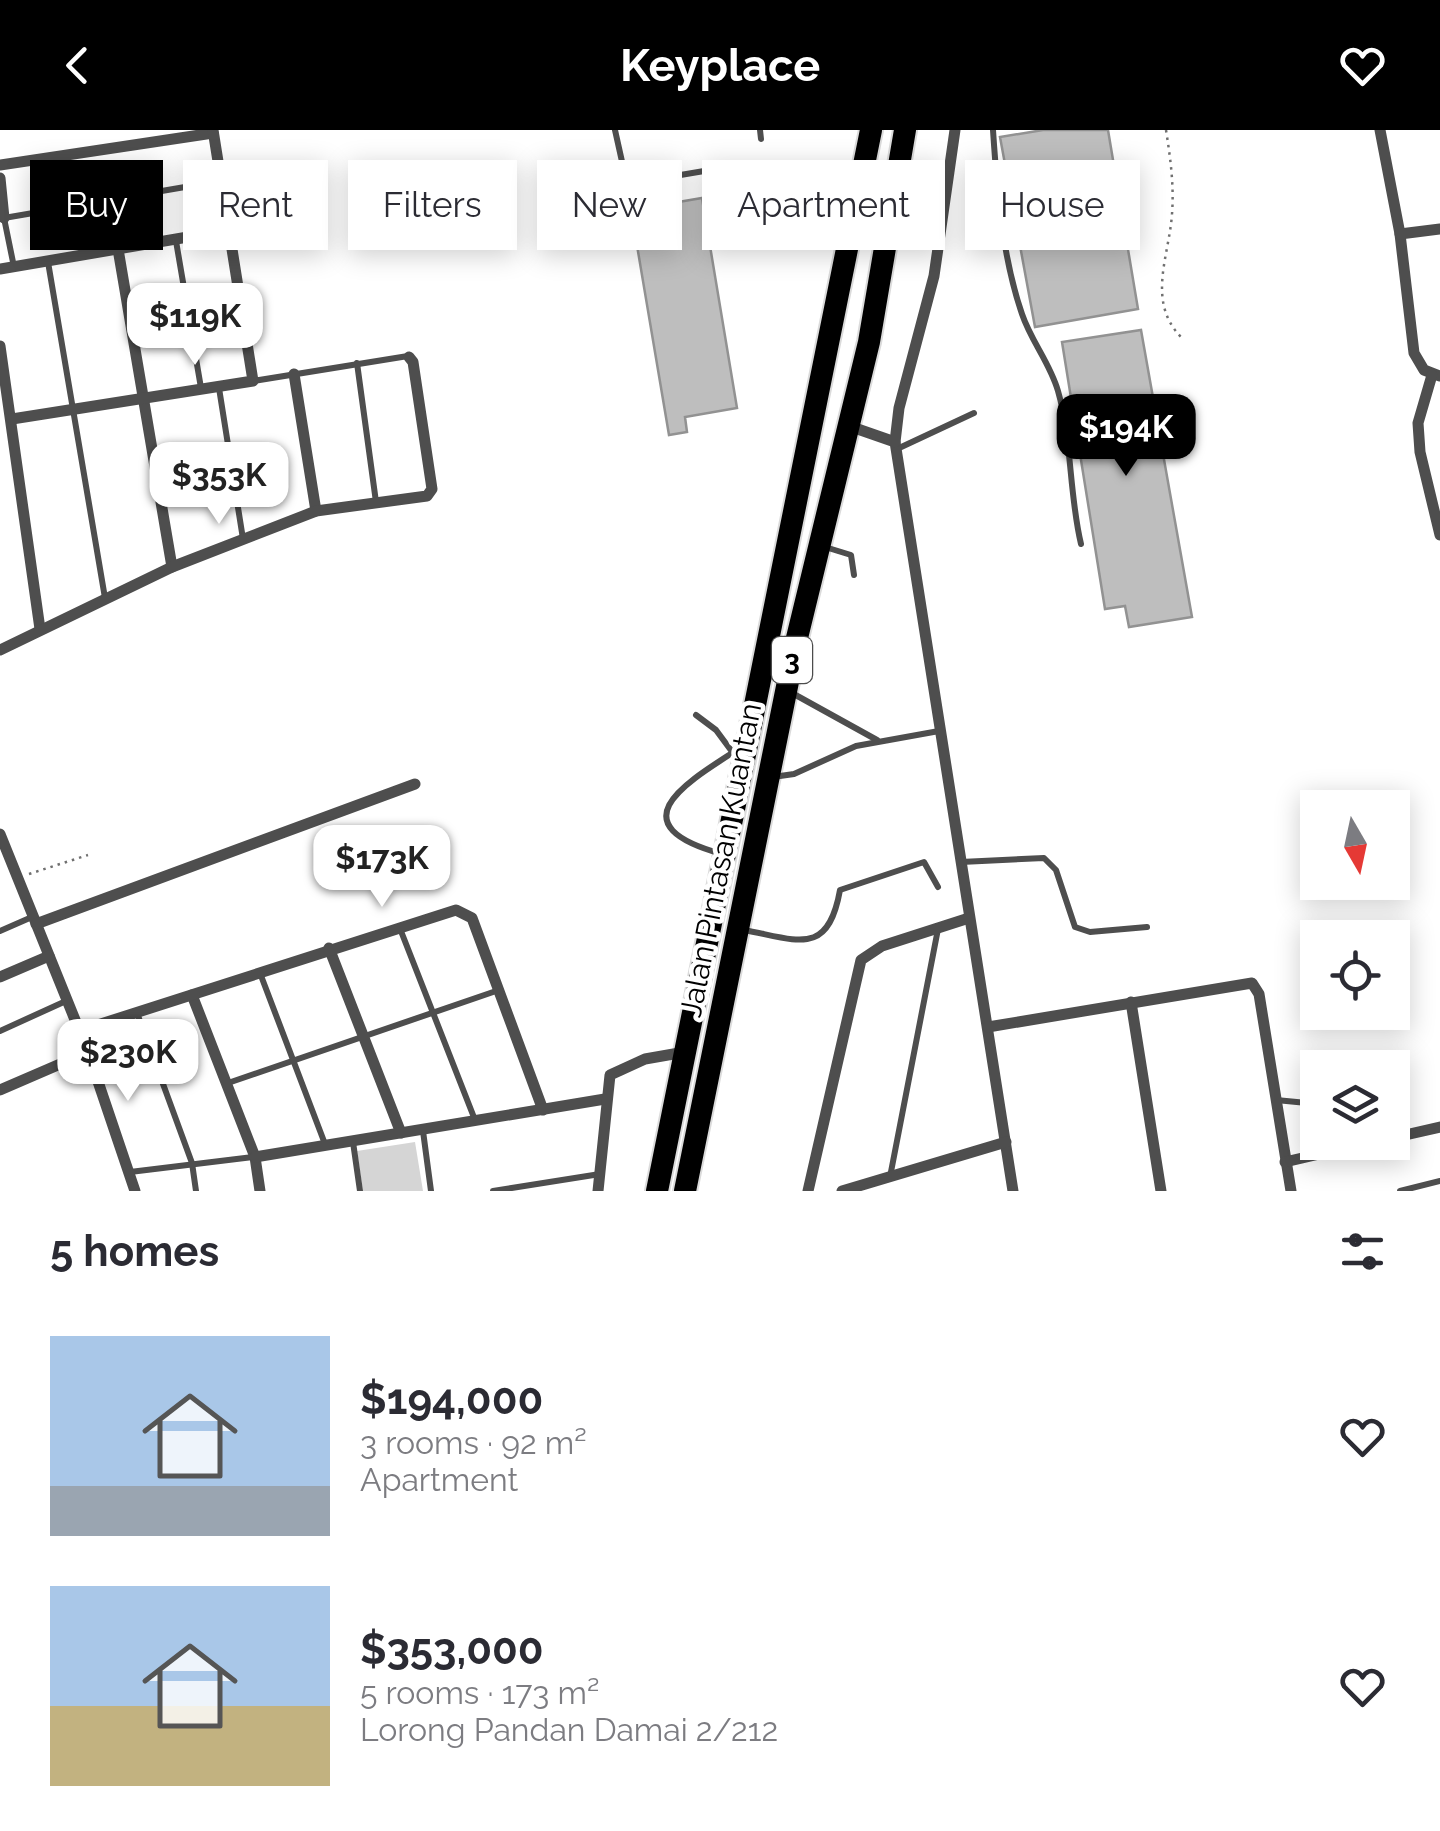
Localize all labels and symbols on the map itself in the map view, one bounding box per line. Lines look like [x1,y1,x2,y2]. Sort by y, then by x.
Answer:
pin: $119K [125,283,265,368]
pin: $194K [1056,394,1196,479]
pin: $353K [149,442,289,527]
road number: 3 [772,637,812,683]
street label: Jalan Pintasan Kuantan [673,700,768,1020]
north arrow [1300,790,1410,900]
pin: $173K [312,825,452,910]
pin: $230K [58,1019,198,1104]

